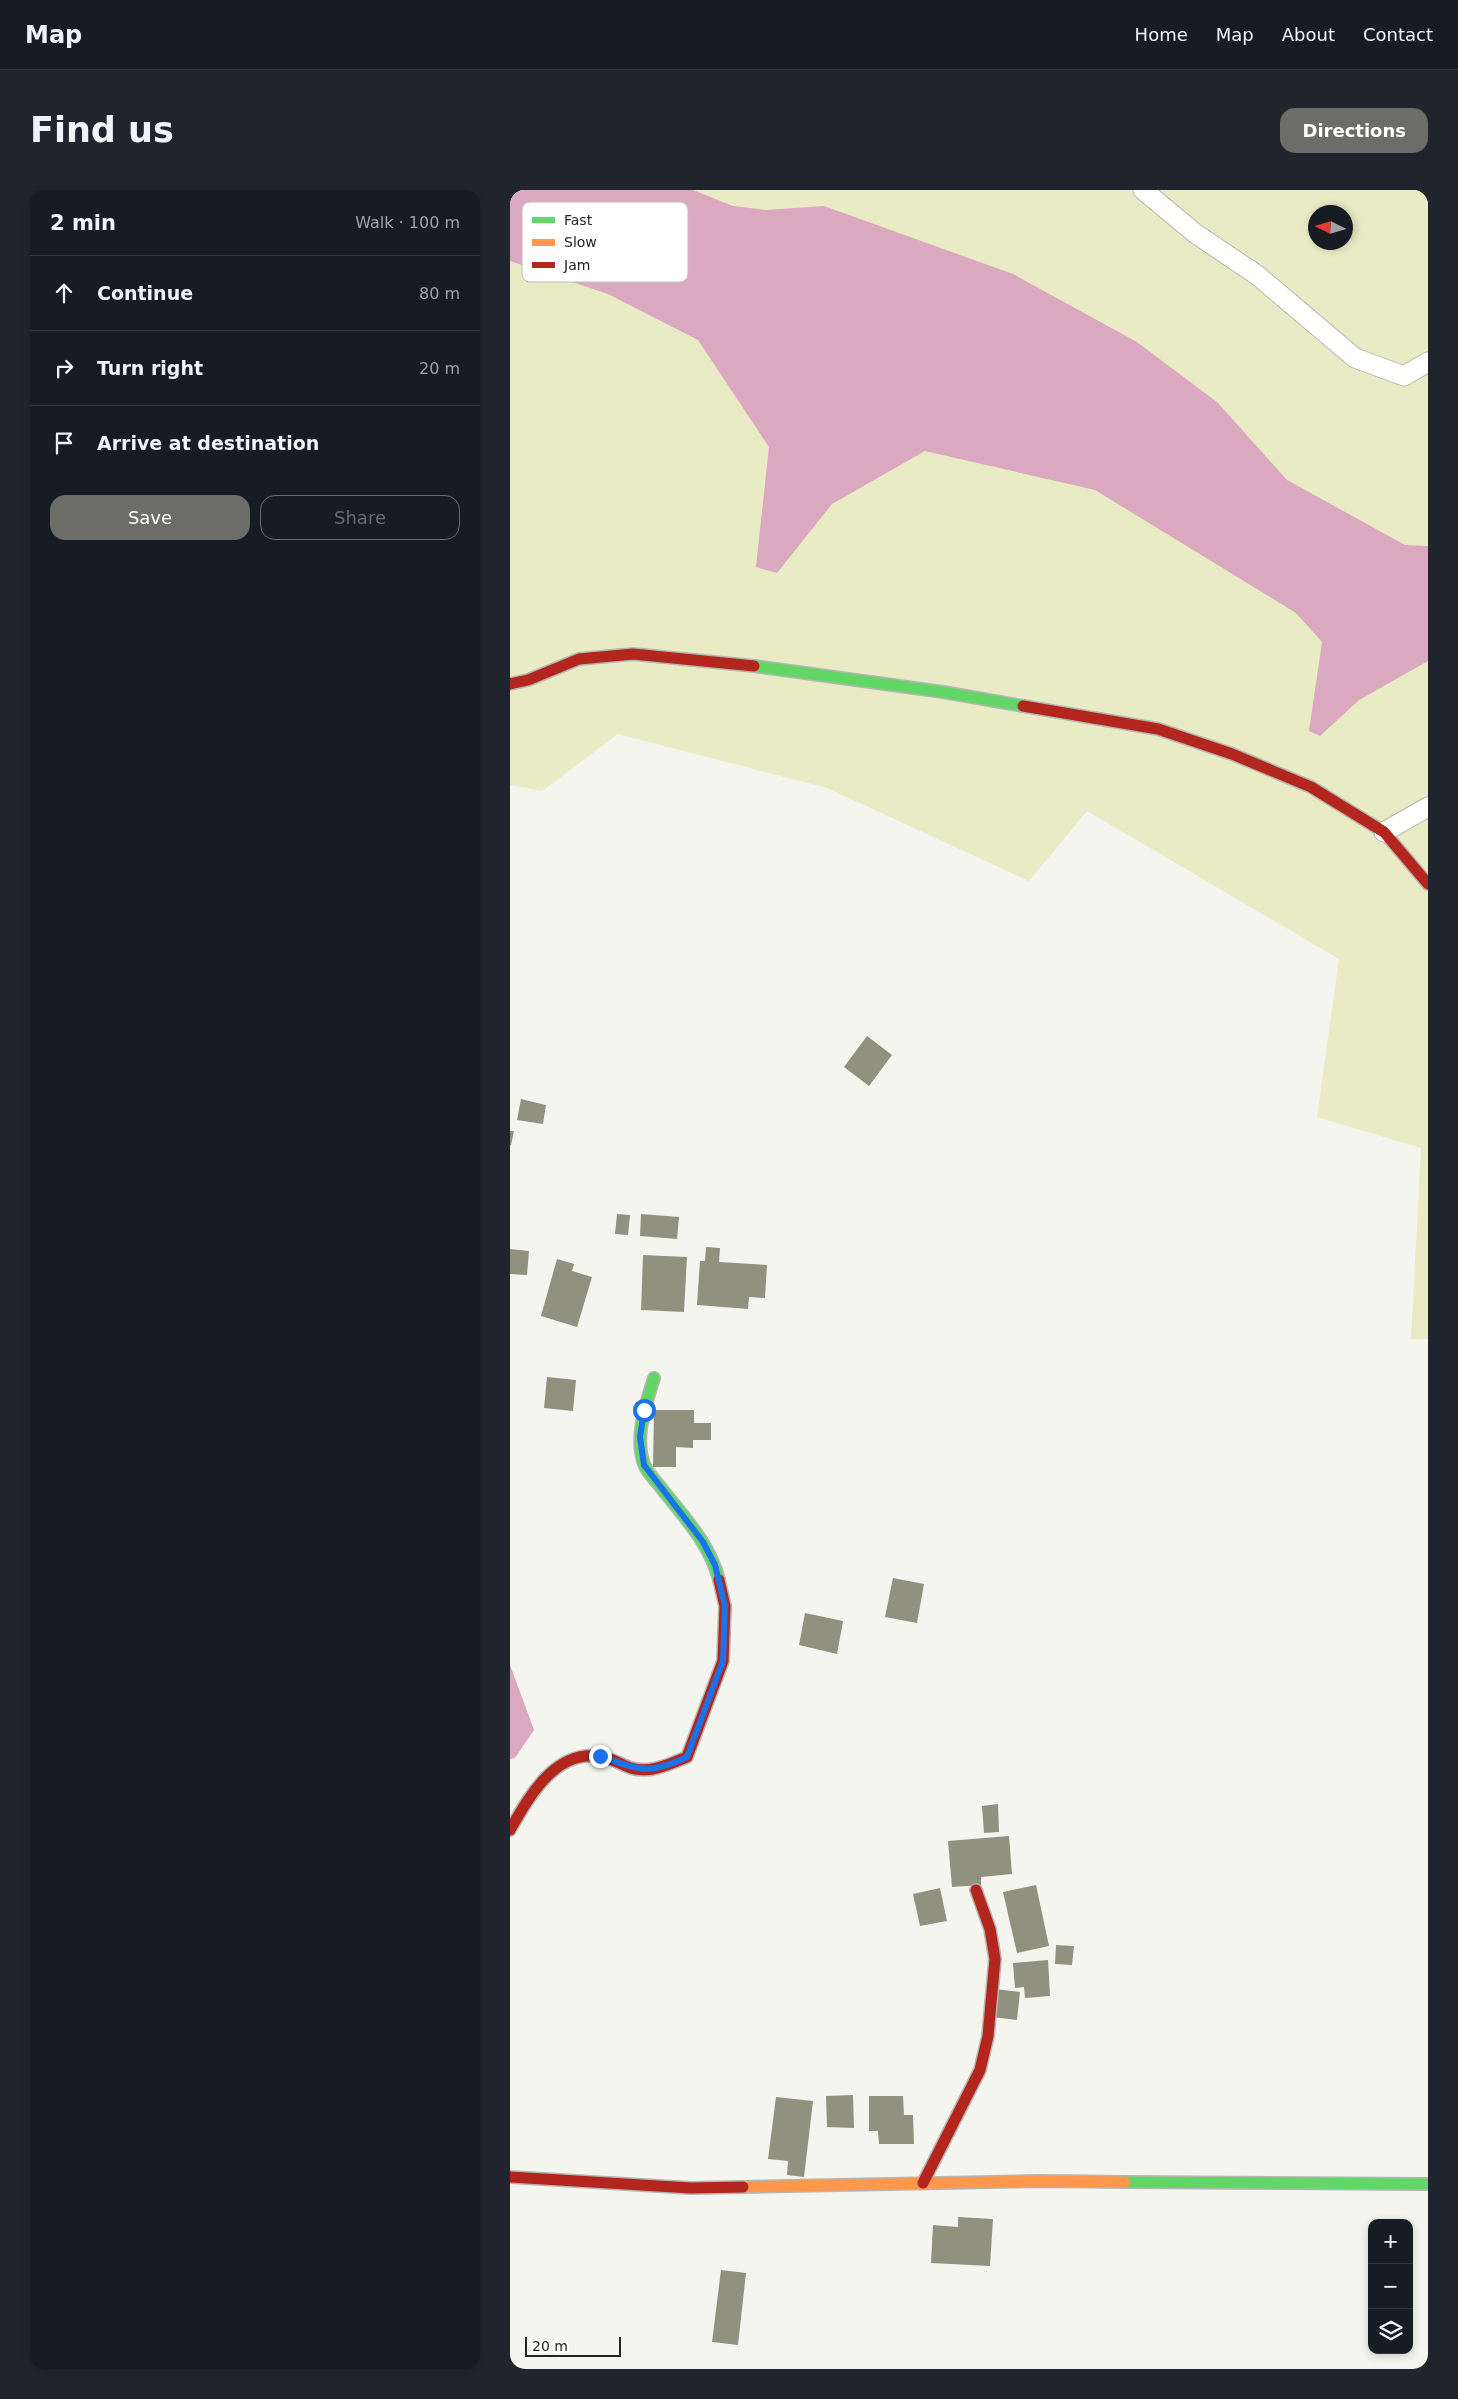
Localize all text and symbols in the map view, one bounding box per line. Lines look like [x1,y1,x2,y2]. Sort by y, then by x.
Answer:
text: Map [25,21,82,49]
text: Home [1135,24,1188,45]
text: Map [1216,24,1254,45]
text: About [1282,24,1335,45]
text: Contact [1363,24,1433,45]
button: Directions [1280,108,1428,153]
text: Find us [30,110,174,150]
legend [522,202,688,282]
north arrow [1308,205,1353,250]
text: 2 min [50,211,116,235]
text: Fast [564,212,593,228]
text: Walk · 100 m [355,213,460,232]
text: Slow [564,234,597,250]
text: Jam [563,257,590,273]
icon: ahead [50,279,78,307]
text: Continue [97,282,193,304]
text: 80 m [419,284,460,303]
icon: right [50,354,78,382]
text: Turn right [97,357,203,379]
text: 20 m [419,359,460,378]
icon: arrive [50,429,78,457]
text: Arrive at destination [97,432,319,454]
button: Save [50,495,250,540]
button: Share [260,495,460,540]
route start [633,1399,656,1422]
route end [589,1745,612,1768]
map controls [1368,2219,1413,2354]
button: + [1368,2219,1413,2264]
button: − [1368,2264,1413,2309]
button: layers [1368,2309,1413,2354]
scale bar [525,2334,621,2357]
text: 20 m [532,2338,568,2354]

